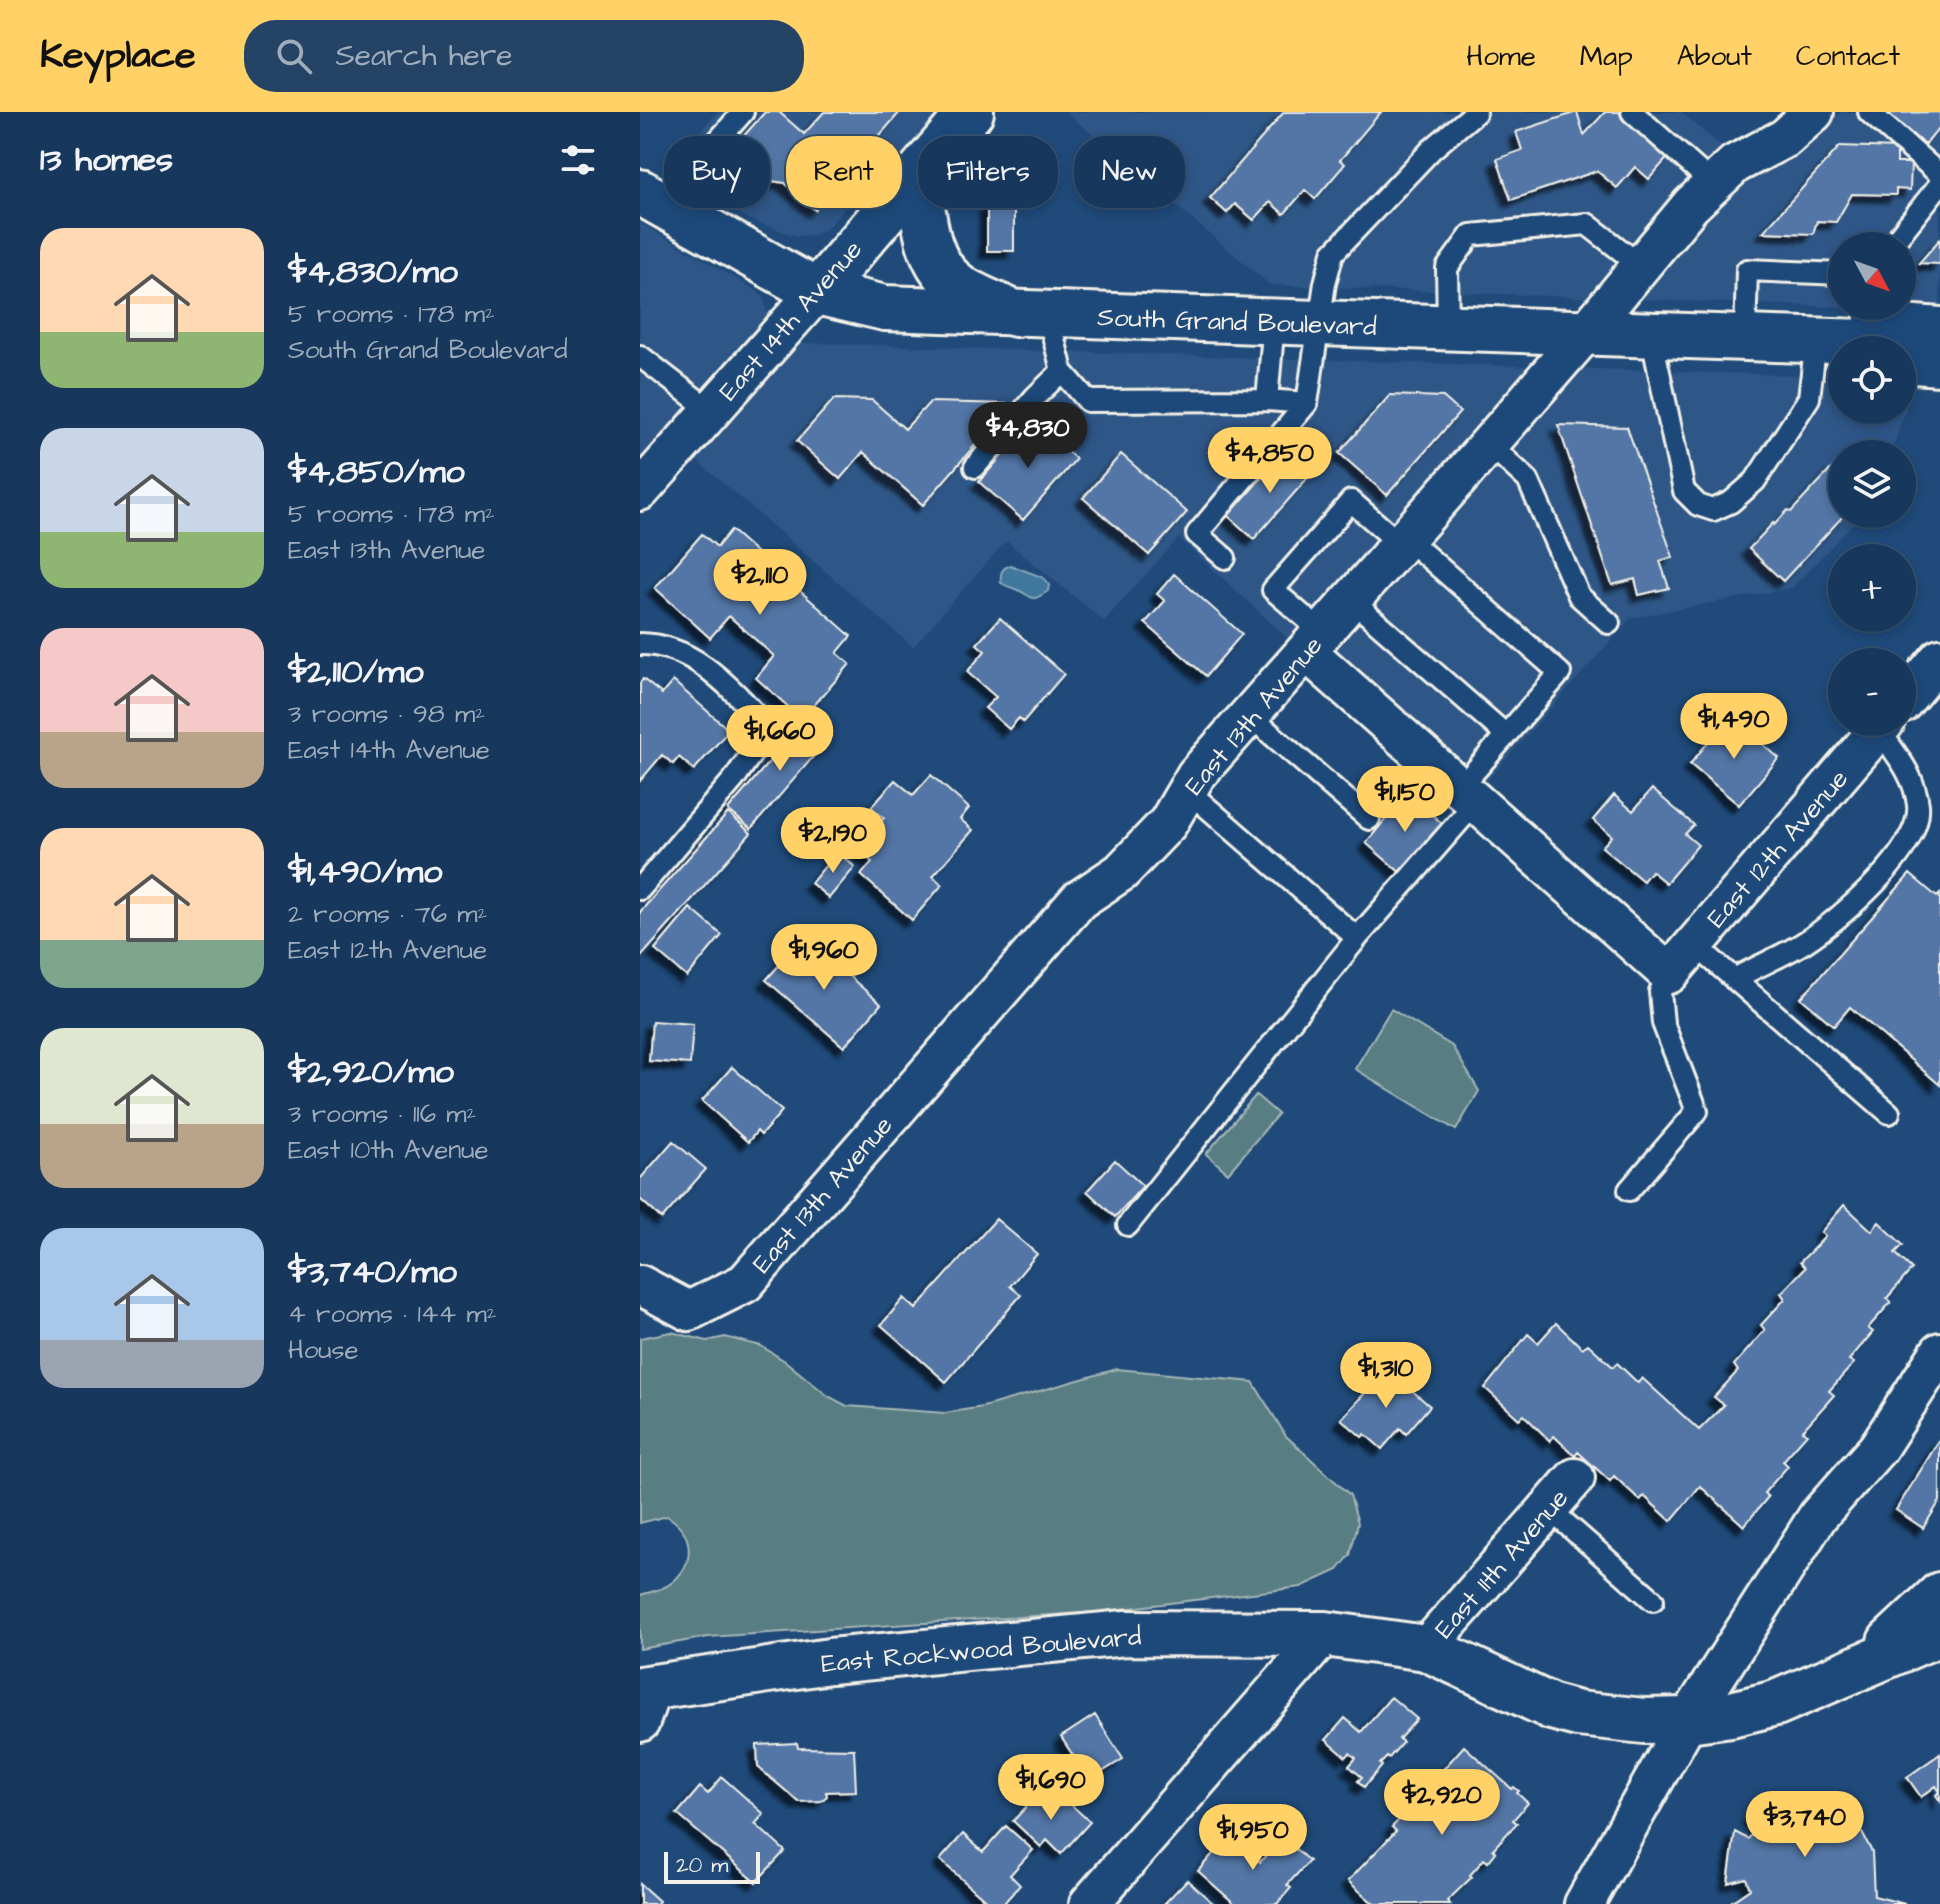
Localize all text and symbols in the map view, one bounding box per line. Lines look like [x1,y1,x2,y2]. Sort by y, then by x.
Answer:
search box [244,20,804,92]
text: Keyplace [40,30,196,82]
icon: search [272,34,316,78]
text: Search here [336,35,513,77]
text: Home [1466,37,1536,76]
text: Map [1580,37,1633,76]
text: About [1677,37,1752,76]
text: Contact [1796,37,1900,76]
text: 13 homes [40,136,173,184]
chip: Buy [664,136,770,208]
chip: Rent [786,136,902,208]
chip: Filters [918,136,1058,208]
chip: New [1074,136,1185,208]
icon: filters [556,138,600,182]
north arrow [1828,232,1916,320]
map controls [1828,232,1916,736]
street label: East 14th Avenue [711,233,871,409]
text: $4,830/mo [288,248,458,296]
icon: home [104,260,200,356]
text: 5 rooms · 178 m² [288,296,495,332]
street label: South Grand Boulevard [1097,299,1377,345]
text: South Grand Boulevard [288,332,568,368]
button: locate [1828,336,1916,424]
pin: $4,830 [963,402,1093,470]
text: $4,830 [986,410,1070,446]
pin: $4,850 [1205,427,1335,495]
text: $4,850 [1226,435,1314,471]
button: layers [1828,440,1916,528]
text: $4,850/mo [288,448,465,496]
icon: home [104,460,200,556]
text: 5 rooms · 178 m² [288,496,495,532]
text: East 13th Avenue [288,532,485,568]
button: + [1828,544,1916,632]
pin: $2,110 [695,549,825,617]
text: $2,110 [731,557,789,593]
street label: East 13th Avenue [1177,628,1331,803]
text: $2,110/mo [288,648,424,696]
button: − [1828,648,1916,736]
icon: home [104,660,200,756]
pin: $1,490 [1669,693,1799,761]
text: 3 rooms · 98 m² [288,696,485,732]
text: $1,490 [1698,701,1770,737]
pin: $1,660 [715,705,845,773]
text: $1,660 [744,713,816,749]
text: East 14th Avenue [288,732,490,768]
street label: East 12th Avenue [1699,762,1857,936]
pin: $1,150 [1340,766,1470,834]
text: $1,150 [1375,774,1435,810]
pin: $2,190 [768,807,898,875]
text: $2,190 [799,815,867,851]
text: $1,490/mo [288,848,442,896]
icon: home [104,860,200,956]
text: 2 rooms · 76 m² [288,896,487,932]
pin: $1,960 [759,924,889,992]
text: East 12th Avenue [288,932,487,968]
text: $1,960 [789,932,859,968]
text: $2,920/mo [288,1048,454,1096]
icon: home [104,1060,200,1156]
text: 3 rooms · 116 m² [288,1096,476,1132]
street label: East 13th Avenue [744,1108,901,1281]
text: East 10th Avenue [288,1132,489,1168]
text: $3,740/mo [288,1248,457,1296]
icon: home [104,1260,200,1356]
text: 4 rooms · 144 m² [288,1296,497,1332]
text: House [288,1332,359,1368]
pin: $1,310 [1321,1342,1451,1410]
text: $1,310 [1358,1350,1414,1386]
street label: East 11th Avenue [1427,1481,1577,1646]
street label: East Rockwood Boulevard [820,1618,1143,1682]
pin: $1,690 [986,1754,1116,1822]
text: $1,690 [1016,1762,1086,1798]
pin: $2,920 [1377,1769,1507,1837]
text: $2,920 [1402,1777,1482,1813]
pin: $3,740 [1740,1791,1870,1859]
text: $3,740 [1764,1799,1846,1835]
pin: $1,950 [1188,1804,1318,1872]
text: $1,950 [1217,1812,1289,1848]
scale bar [664,1848,760,1884]
text: 20 m [676,1850,728,1881]

